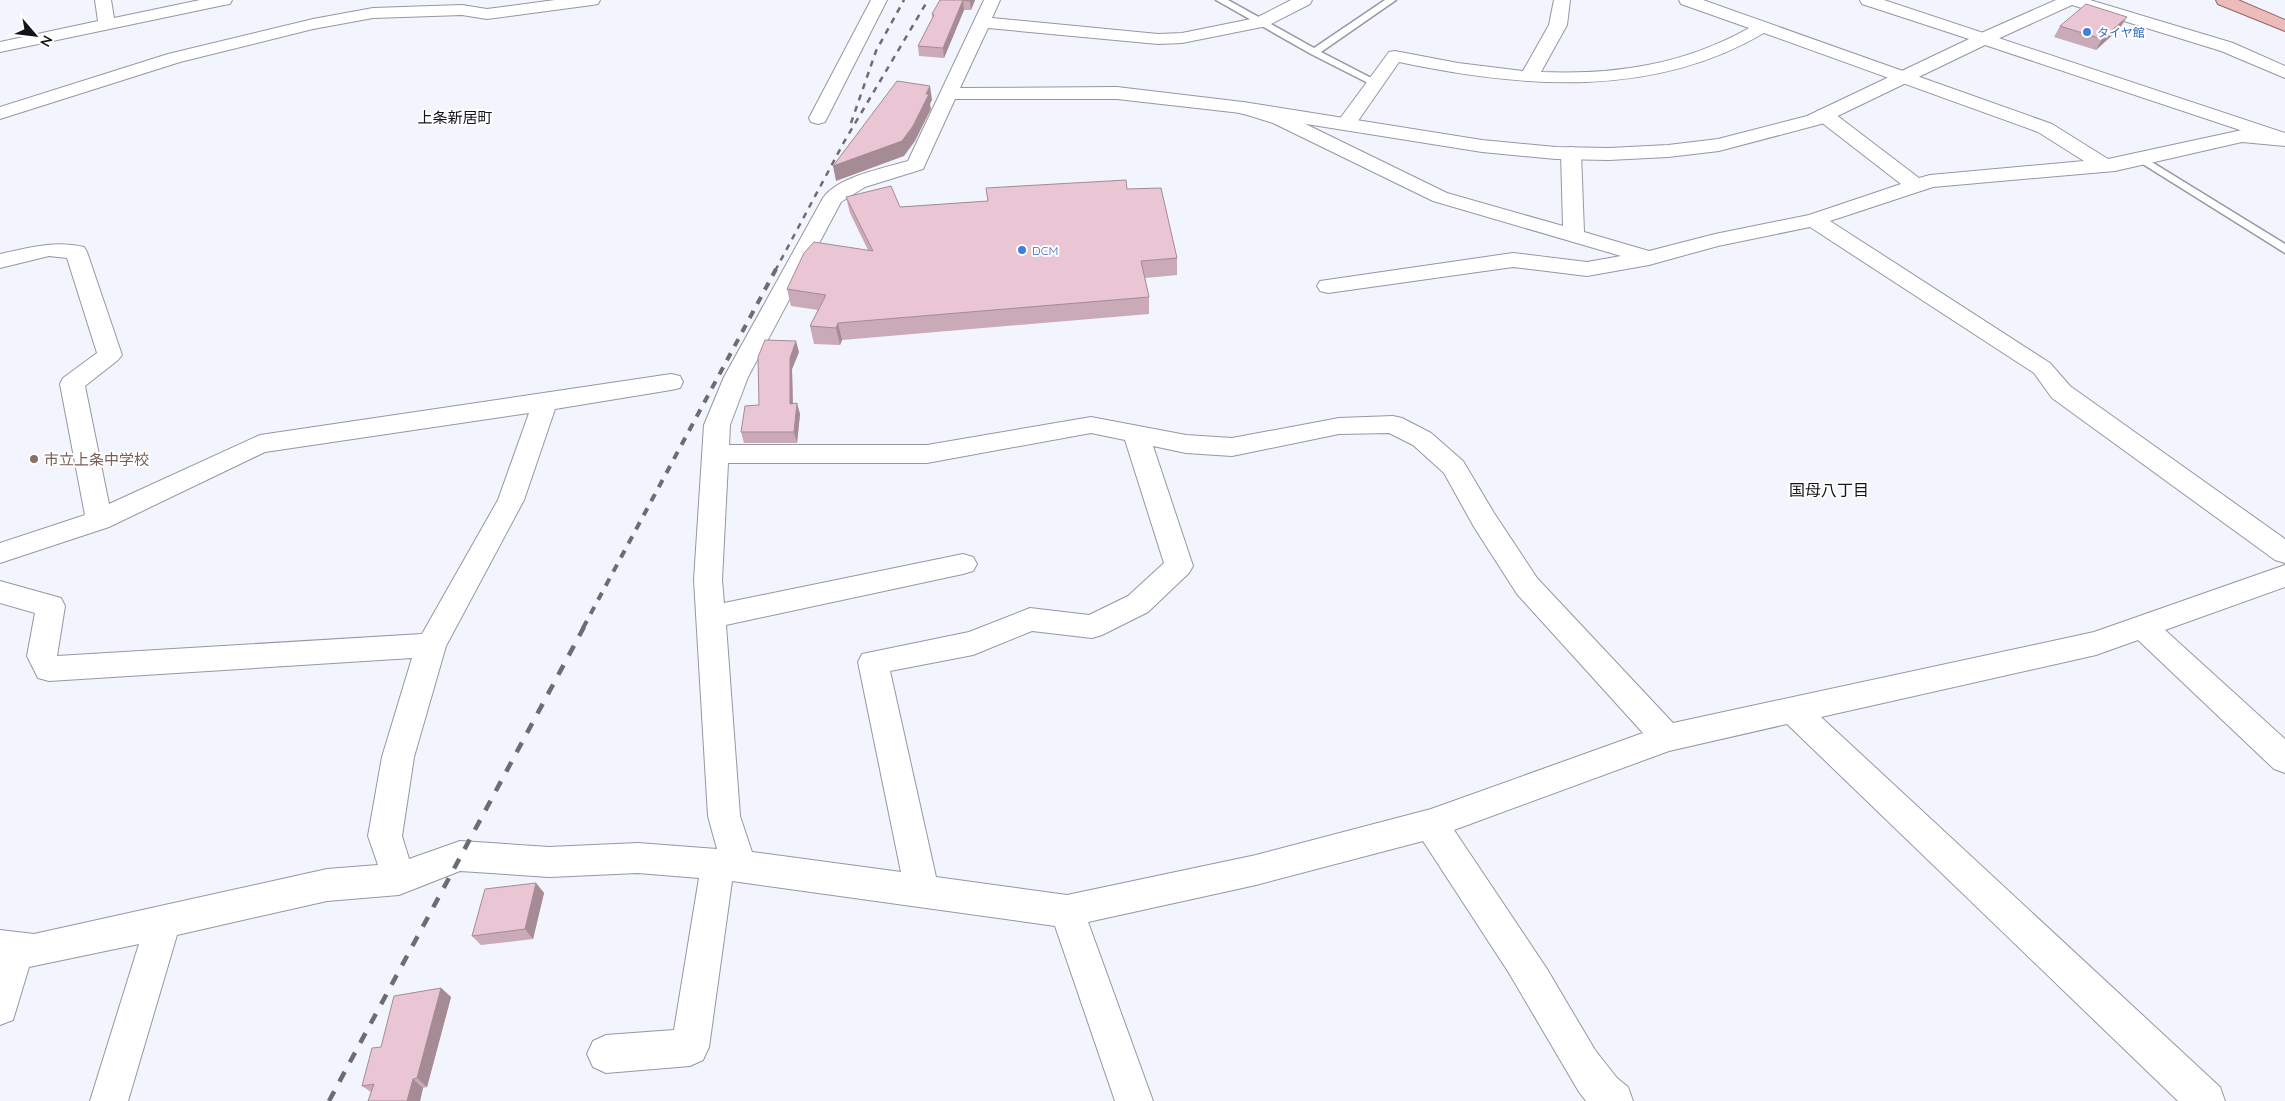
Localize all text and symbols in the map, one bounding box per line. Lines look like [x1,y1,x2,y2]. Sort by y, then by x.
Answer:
north arrow [10,10,60,60]
place label: タイヤ館 [2097,25,2145,40]
marker: タイヤ館 [2081,26,2093,38]
text: N [36,32,57,50]
district label: 上条新居町 [417,108,493,127]
place label: DCM [1032,243,1058,258]
marker: DCM [1016,244,1028,256]
place label: 市立上条中学校 [44,450,149,469]
marker: 市立上条中学校 [28,453,40,465]
district label: 国母八丁目 [1789,480,1869,500]

